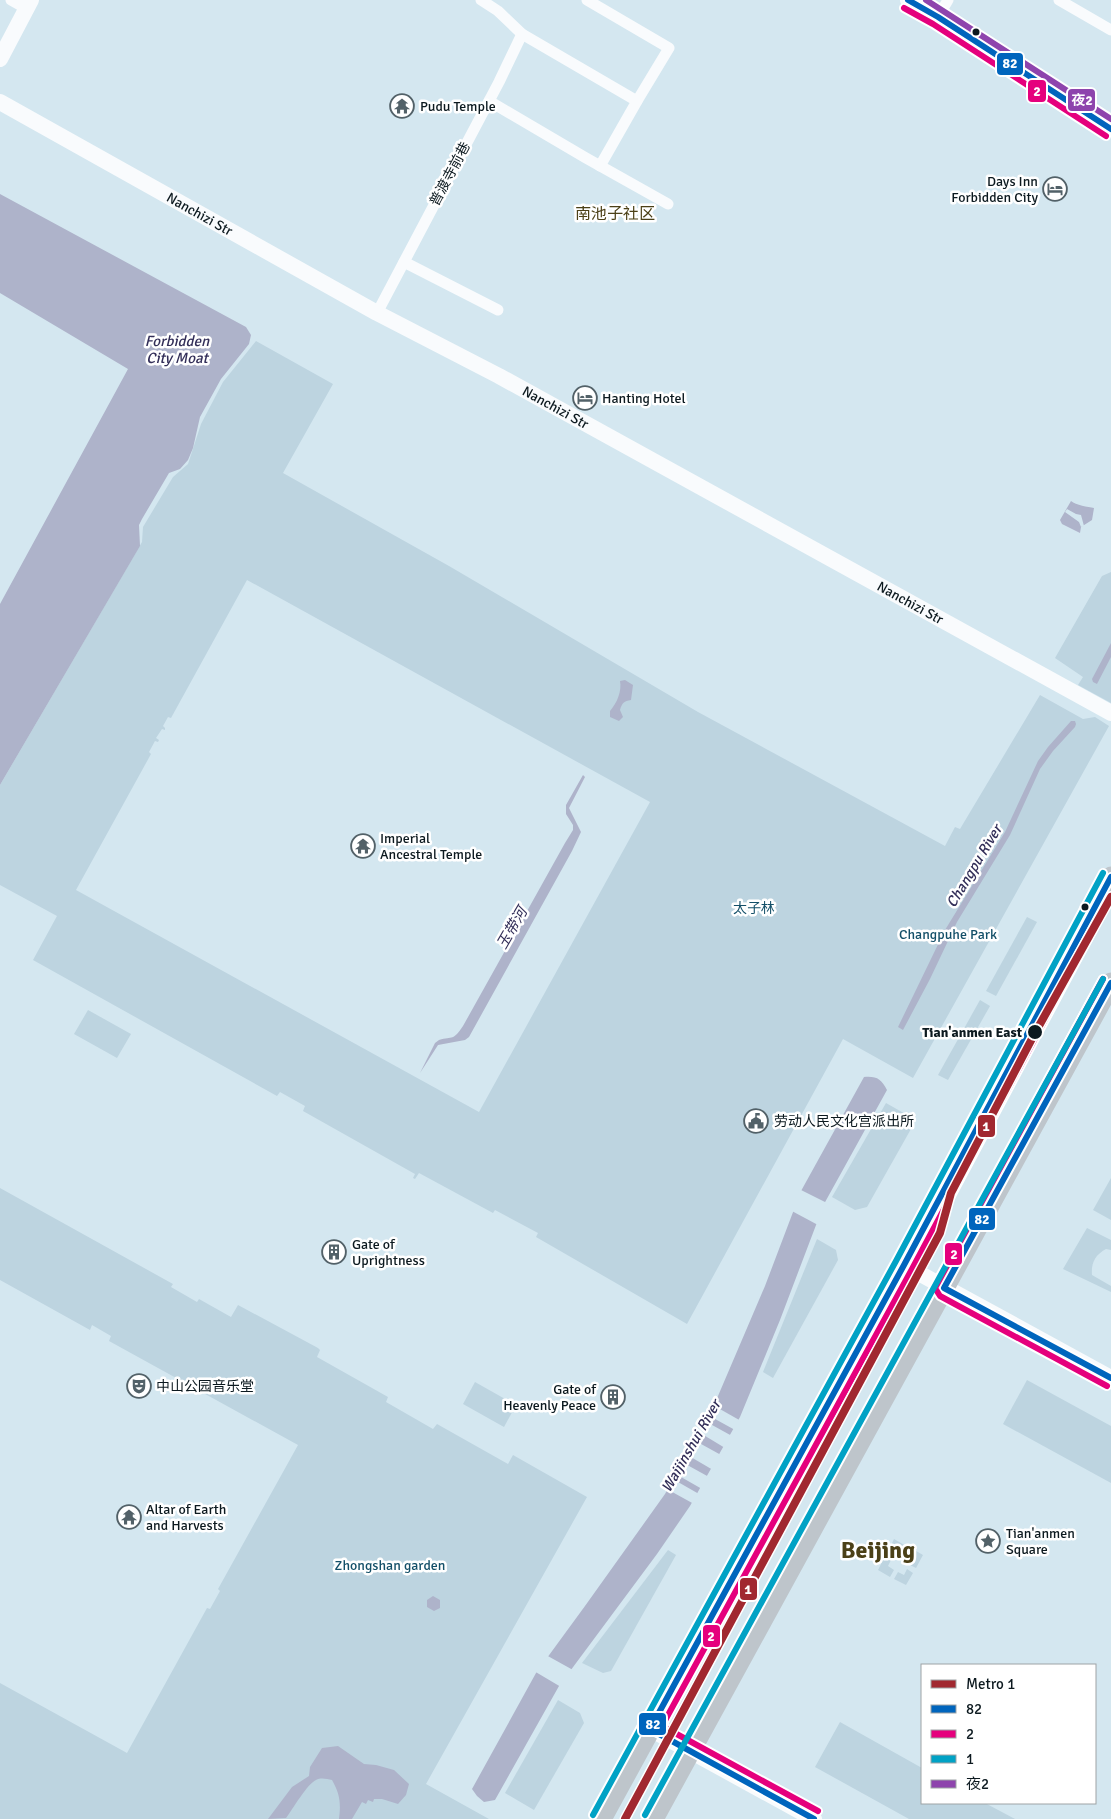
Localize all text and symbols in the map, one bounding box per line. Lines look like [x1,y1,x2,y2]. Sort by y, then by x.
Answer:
unlabelled marker [971,27,981,37]
line badge: 82 [996,52,1024,76]
text: 82 [1002,55,1018,72]
line badge: 2 [1027,79,1047,103]
text: 2 [1033,83,1041,100]
line badge: 夜2 [1067,88,1096,112]
text: 夜2 [1071,92,1093,109]
temple icon: Pudu Temple [389,93,415,119]
place label: Pudu Temple [420,98,496,115]
street label: 普渡寺前巷 [426,139,474,209]
place label: Days Inn Forbidden City [951,173,1038,206]
hotel icon: Days Inn Forbidden City [1042,176,1068,202]
street label: Nanchizi Str [164,189,237,240]
district label: 南池子社区 [575,204,655,224]
water label: Forbidden City Moat [145,332,210,367]
street label: Nanchizi Str [519,382,593,433]
hotel icon: Hanting Hotel [572,385,598,411]
place label: Hanting Hotel [602,390,686,407]
street label: Nanchizi Str [874,577,947,628]
water label: Changpu River [942,819,1007,910]
place label: Imperial Ancestral Temple [380,830,482,863]
temple icon: Imperial Ancestral Temple [350,833,376,859]
park label: 太子林 [733,900,775,917]
water label: 玉带河 [493,901,533,952]
unlabelled marker [1080,902,1090,912]
park label: Changpuhe Park [899,926,997,943]
marker: Tian'anmen East [1026,1023,1044,1041]
place label: Tian'anmen East [922,1024,1023,1041]
public building icon: 劳动人民文化宫派出所 [743,1108,769,1134]
place label: 劳动人民文化宫派出所 [774,1113,914,1130]
line badge: 1 [977,1114,996,1138]
text: 1 [982,1118,990,1135]
line badge: 82 [968,1207,996,1231]
text: 82 [974,1211,990,1228]
place label: Gate of Uprightness [352,1236,425,1269]
building icon: Gate of Uprightness [321,1239,347,1265]
line badge: 2 [944,1242,963,1266]
text: 2 [950,1246,958,1263]
theatre icon: 中山公园音乐堂 [126,1373,152,1399]
place label: 中山公园音乐堂 [156,1378,254,1395]
place label: Gate of Heavenly Peace [503,1381,597,1414]
building icon: Gate of Heavenly Peace [600,1384,626,1410]
water label: Waijinshui River [657,1395,726,1495]
place label: Altar of Earth and Harvests [146,1501,226,1534]
temple icon: Altar of Earth and Harvests [116,1504,142,1530]
place label: Tian'anmen Square [1006,1525,1075,1558]
place icon: Tian'anmen Square [975,1528,1001,1554]
district label: Beijing [841,1535,915,1565]
park label: Zhongshan garden [335,1557,445,1574]
line badge: 1 [739,1577,758,1601]
text: 1 [744,1581,752,1598]
line badge: 2 [702,1624,721,1648]
text: 2 [707,1628,715,1645]
legend [921,1664,1096,1804]
text: Metro 1 [966,1675,1015,1693]
text: 82 [966,1700,982,1718]
line badge: 82 [638,1712,667,1736]
text: 82 [645,1716,661,1733]
text: 2 [966,1725,974,1743]
text: 1 [966,1750,974,1768]
text: 夜2 [966,1775,989,1793]

